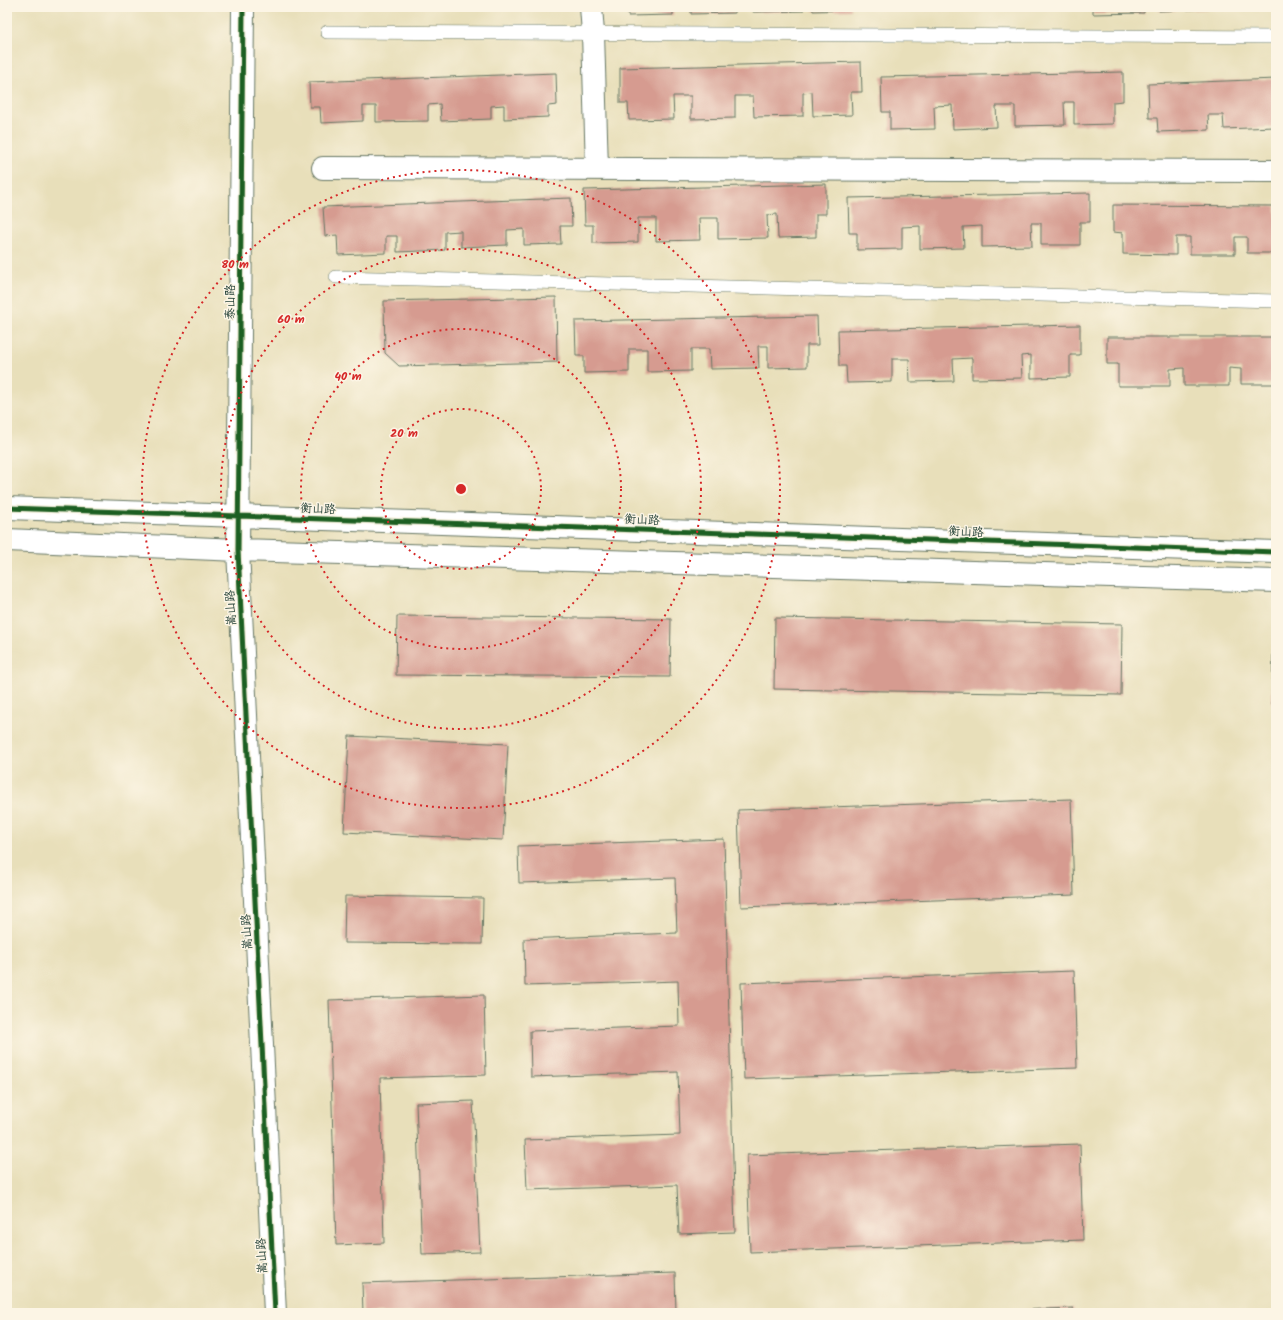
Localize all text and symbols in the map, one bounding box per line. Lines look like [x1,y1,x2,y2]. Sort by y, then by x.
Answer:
text: 80 m [221,255,249,274]
street label: 泰山路 [221,284,240,320]
text: 60 m [277,310,305,329]
text: 40 m [334,367,362,386]
text: 20 m [390,424,418,443]
centre of rings [454,482,468,496]
street label: 衡山路 [300,499,336,519]
street label: 衡山路 [624,510,660,530]
street label: 衡山路 [948,522,984,542]
street label: 嵩山路 [221,590,241,626]
street label: 嵩山路 [237,914,257,950]
street label: 嵩山路 [252,1238,272,1274]

